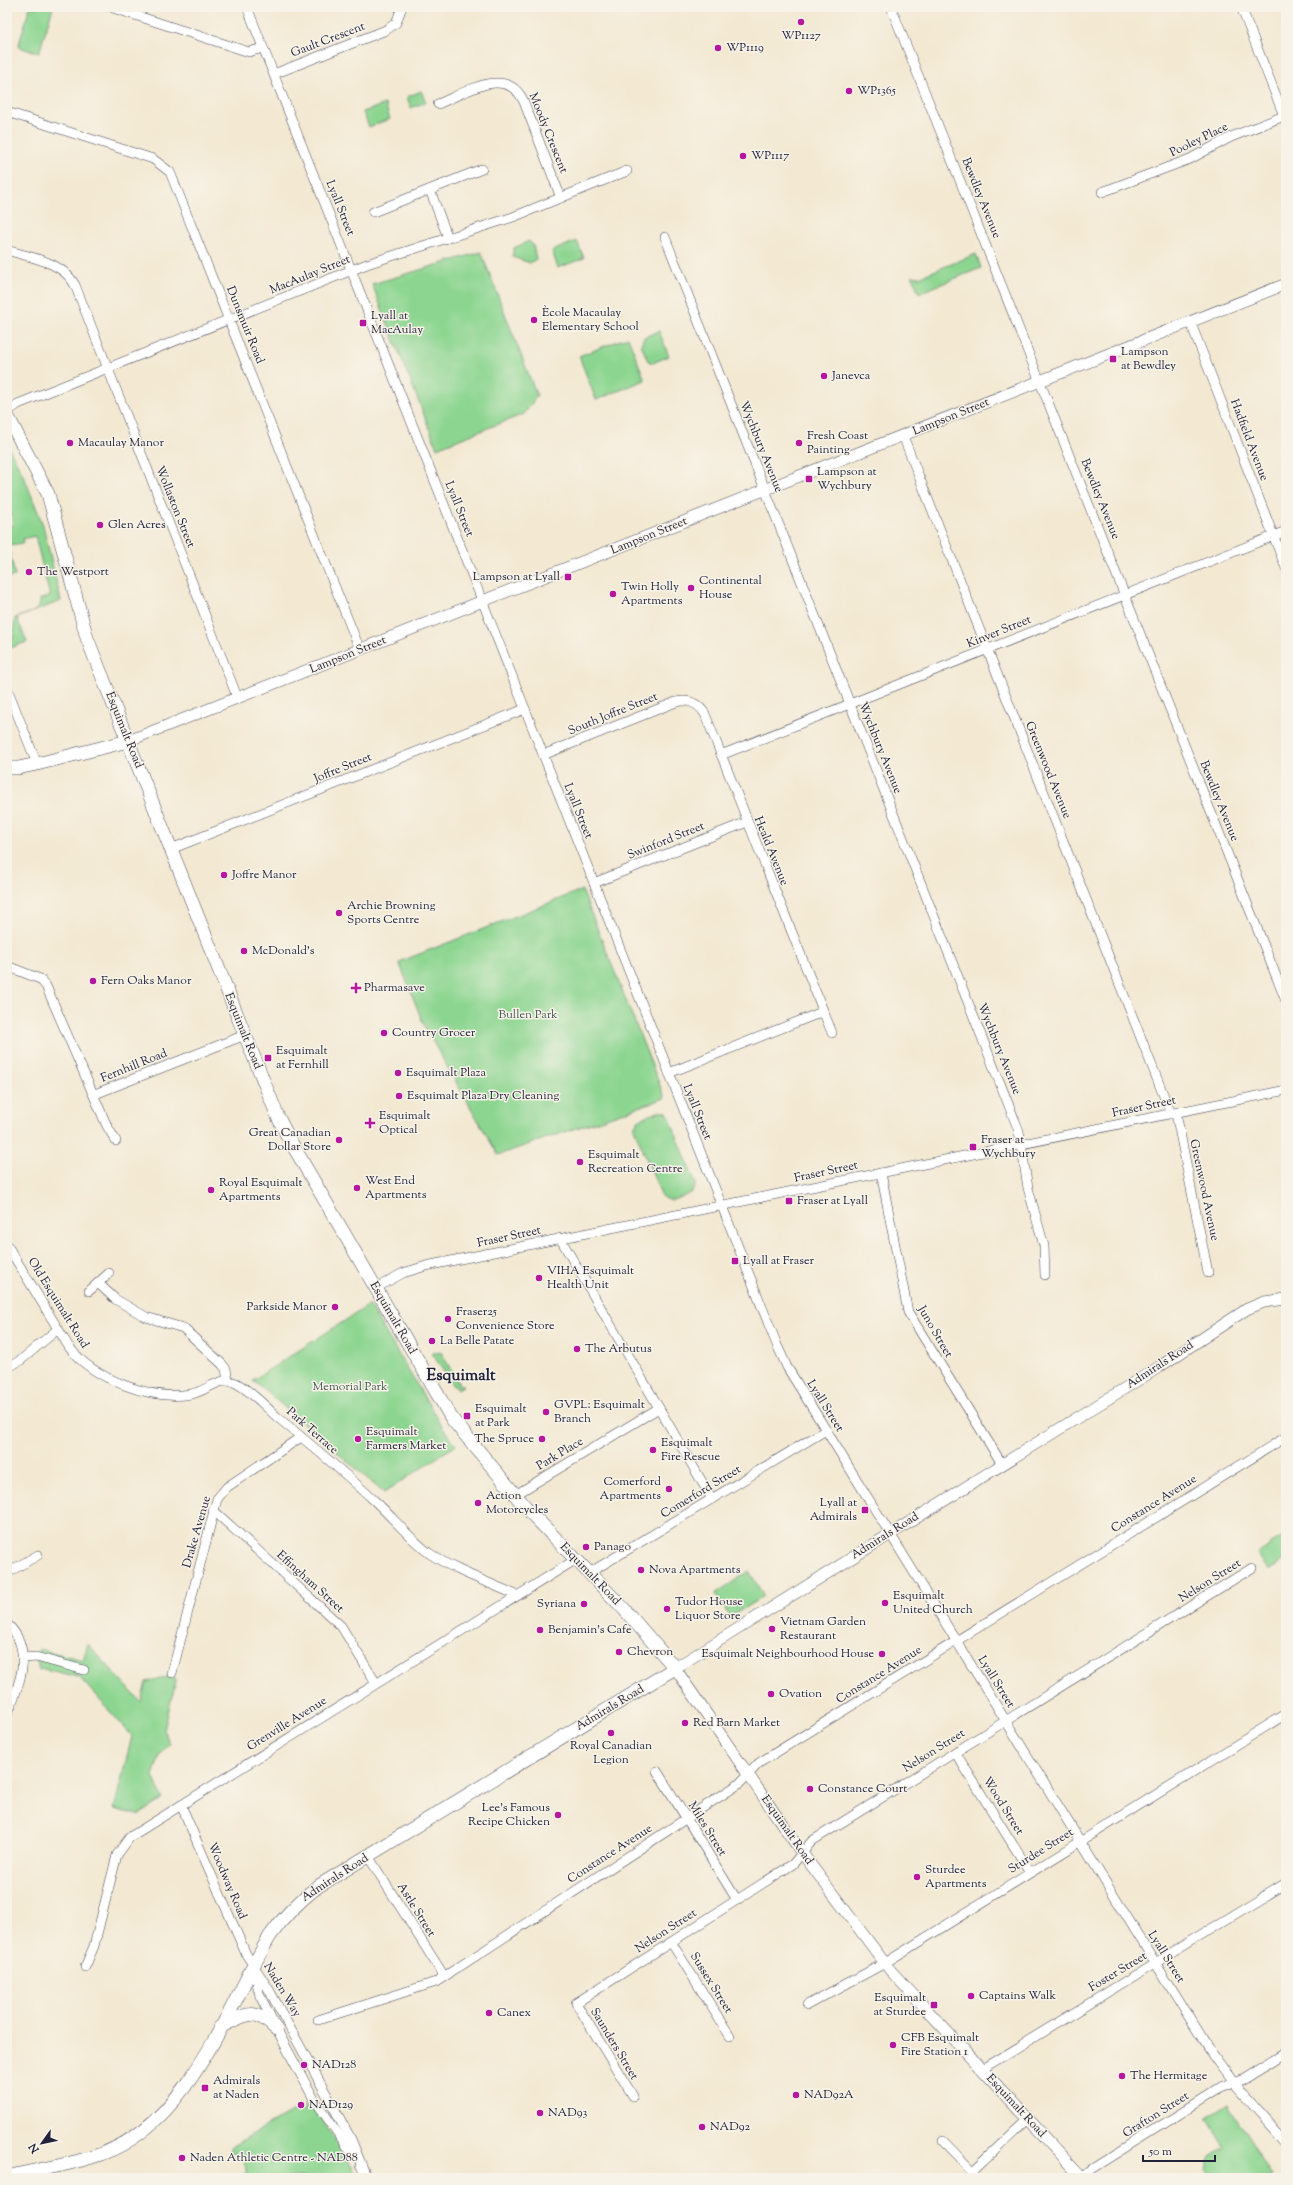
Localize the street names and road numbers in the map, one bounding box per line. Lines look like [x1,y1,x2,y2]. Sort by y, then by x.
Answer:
street label: Gault Crescent [288,18,368,62]
street label: Moody Crescent [524,90,572,176]
street label: Pooley Place [1167,118,1232,162]
street label: Bewdley Avenue [957,155,1006,241]
street label: Lyall Street [321,177,359,239]
street label: MacAulay Street [267,251,353,299]
street label: Dunsmuir Road [221,283,269,367]
street label: Lampson Street [910,393,992,441]
street label: Hadfield Avenue [1225,396,1273,484]
street label: Wychbury Avenue [734,399,788,496]
street label: Bewdley Avenue [1076,456,1125,542]
street label: Wollaston Street [150,463,200,551]
street label: Lyall Street [440,478,478,540]
street label: Lampson Street [608,512,690,560]
street label: Kinver Street [964,611,1034,653]
street label: Lampson Street [307,631,389,679]
street label: South Joffre Street [565,688,661,740]
street label: Esquimalt Road [100,689,148,771]
street label: Wychbury Avenue [853,700,907,797]
street label: Greenwood Avenue [1020,719,1076,822]
street label: Joffre Street [310,748,375,788]
street label: Bewdley Avenue [1195,758,1244,844]
street label: Lyall Street [559,780,597,842]
street label: Heald Avenue [749,814,793,889]
street label: Swinford Street [625,817,707,865]
street label: Esquimalt Road [219,990,267,1072]
street label: Wychbury Avenue [972,1001,1026,1098]
street label: Fernhill Road [98,1044,170,1088]
street label: Lyall Street [678,1081,716,1143]
street label: Fraser Street [1110,1091,1178,1123]
street label: Greenwood Avenue [1184,1138,1224,1243]
street label: Fraser Street [792,1156,860,1188]
street label: Fraser Street [475,1221,543,1253]
street label: Old Esquimalt Road [23,1254,93,1352]
street label: Esquimalt Road [365,1278,421,1358]
street label: Juno Street [912,1302,957,1361]
street label: Admirals Road [1123,1336,1197,1393]
street label: Lyall Street [802,1376,848,1436]
street label: Park Terrace [282,1403,342,1459]
street label: Park Place [533,1433,587,1475]
street label: Comerford Street [657,1461,745,1523]
street label: Constance Avenue [1108,1470,1201,1538]
street label: Drake Avenue [178,1494,216,1570]
street label: Admirals Road [848,1508,923,1564]
street label: Esquimalt Road [555,1539,625,1610]
street label: Effingham Street [272,1547,348,1617]
street label: Nelson Street [1175,1555,1245,1607]
street label: Constance Avenue [833,1641,926,1709]
street label: Lyall Street [973,1652,1019,1712]
street label: Admirals Road [572,1680,648,1736]
street label: Grenville Avenue [244,1692,331,1756]
street label: Nelson Street [899,1725,969,1777]
street label: Wood Street [978,1773,1028,1839]
street label: Esquimalt Road [756,1792,818,1869]
street label: Miles Street [683,1798,731,1860]
street label: Constance Avenue [564,1820,656,1888]
street label: Sturdee Street [1005,1824,1077,1878]
street label: Woodway Road [203,1840,251,1922]
street label: Admirals Road [298,1849,372,1906]
street label: Astle Street [392,1879,440,1941]
street label: Nelson Street [632,1904,700,1958]
street label: Lyall Street [1143,1927,1189,1987]
street label: Foster Street [1085,1947,1151,1997]
street label: Sussex Street [685,1949,737,2017]
street label: Naden Way [259,1959,305,2021]
street label: Saunders Street [585,2004,643,2084]
street label: Esquimalt Road [982,2070,1050,2142]
street label: Grafton Street [1119,2087,1193,2143]

